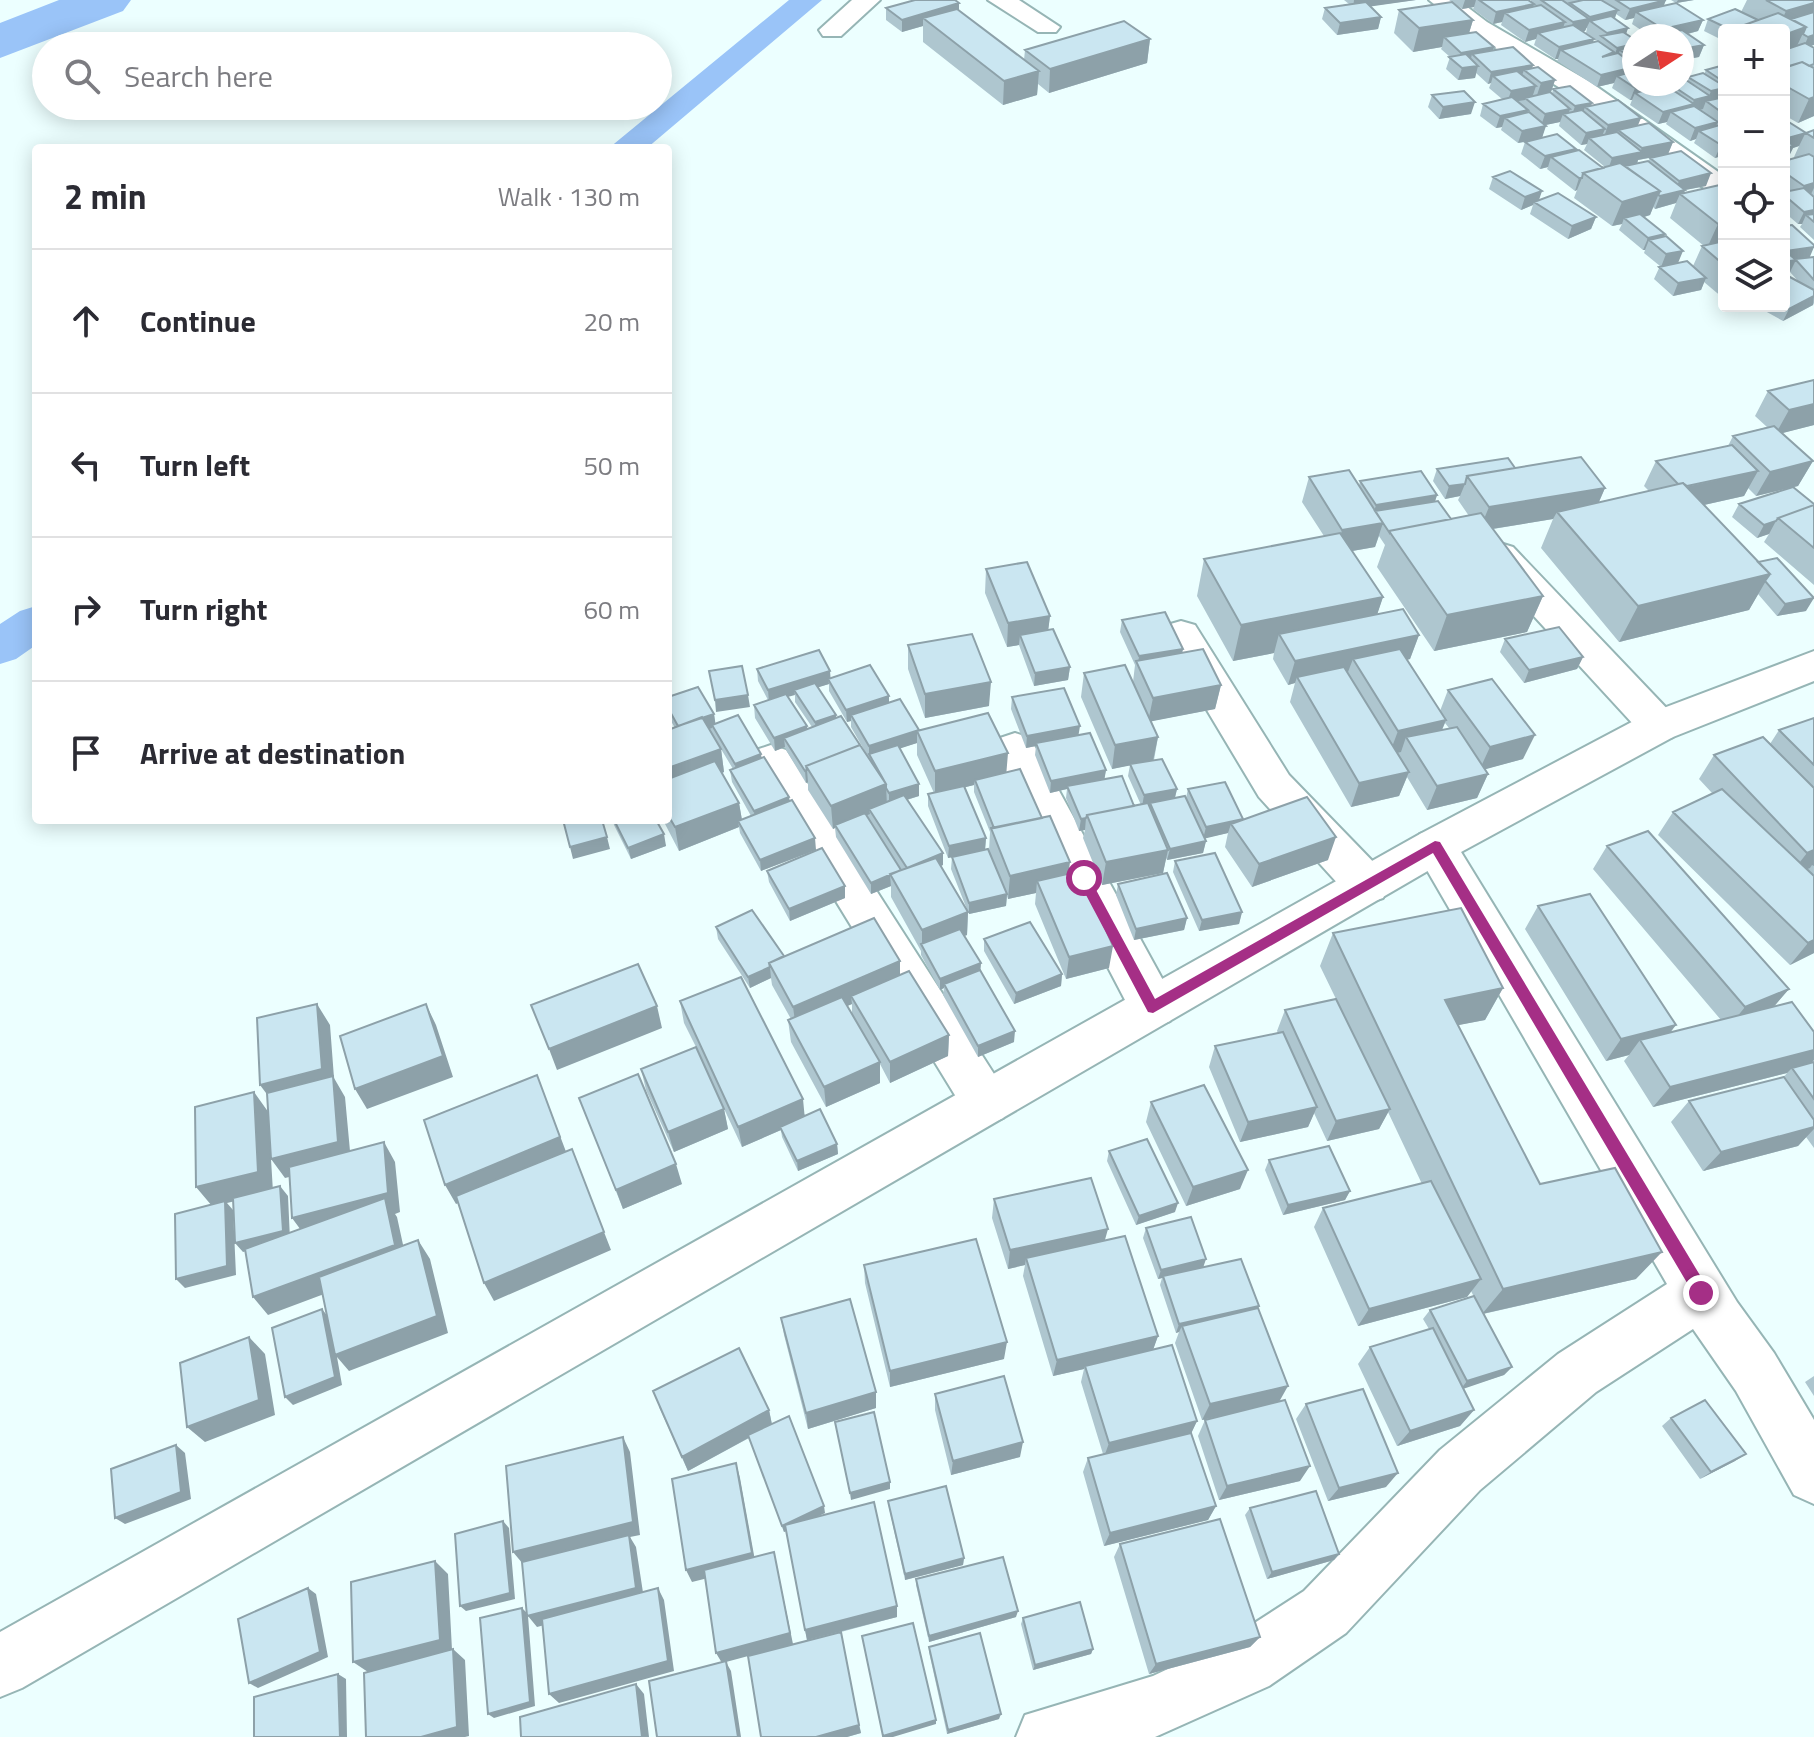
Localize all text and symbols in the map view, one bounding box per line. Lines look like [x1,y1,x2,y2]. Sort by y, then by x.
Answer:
north arrow [1622,24,1694,96]
map controls [1718,24,1790,312]
button: + [1718,24,1790,96]
search box [32,32,672,120]
text: Search here [124,53,273,99]
icon: search [60,54,104,98]
button: − [1718,96,1790,168]
button: locate [1718,168,1790,240]
text: 2 min [64,170,147,222]
text: Walk · 130 m [498,177,640,216]
button: layers [1718,240,1790,312]
text: Continue [140,298,256,344]
icon: ahead [64,299,108,343]
text: 20 m [583,302,640,341]
text: Turn left [140,442,250,488]
icon: left [64,443,108,487]
text: 50 m [583,446,640,485]
text: Turn right [140,586,268,632]
icon: right [64,587,108,631]
text: 60 m [583,590,640,629]
text: Arrive at destination [140,730,405,776]
icon: arrive [64,731,108,775]
route start [1066,860,1102,896]
route end [1683,1275,1719,1311]

